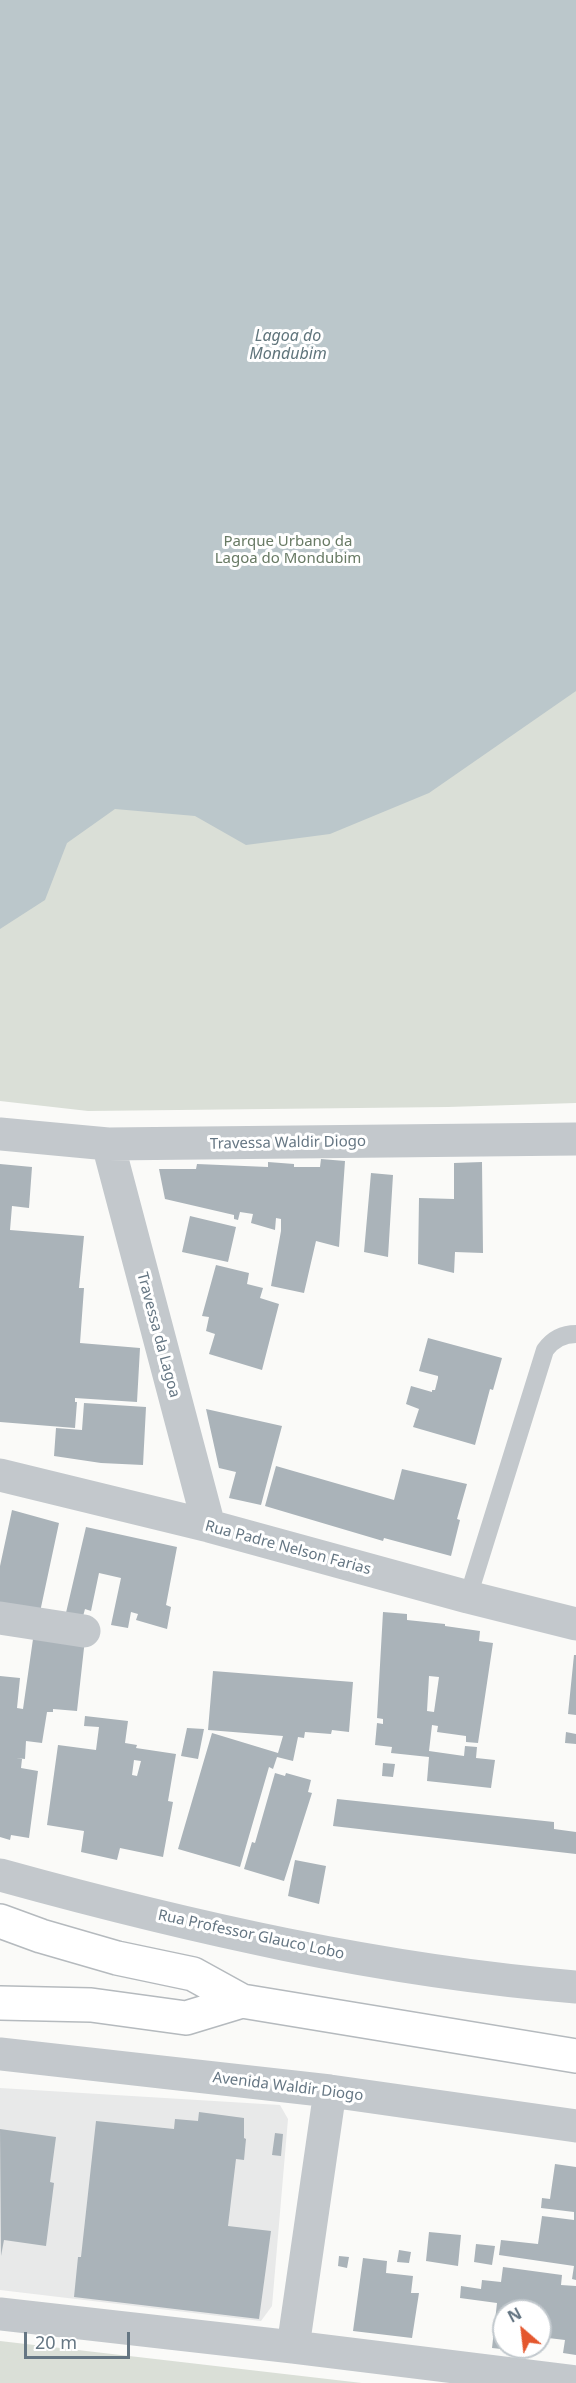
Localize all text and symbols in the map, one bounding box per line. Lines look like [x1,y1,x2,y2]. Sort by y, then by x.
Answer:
water label: Lagoa do Mondubim [249,326,327,364]
park label: Parque Urbano da Lagoa do Mondubim [215,533,361,568]
street label: Travessa Waldir Diogo [210,1133,366,1153]
street label: Travessa da Lagoa [133,1270,183,1400]
street label: Rua Padre Nelson Farias [203,1517,373,1579]
street label: Rua Professor Glauco Lobo [156,1906,346,1964]
street label: Avenida Waldir Diogo [212,2069,364,2105]
north arrow [492,2299,552,2359]
text: N [504,2302,525,2328]
scale bar [27,2320,134,2358]
text: 20 m [35,2330,77,2354]

